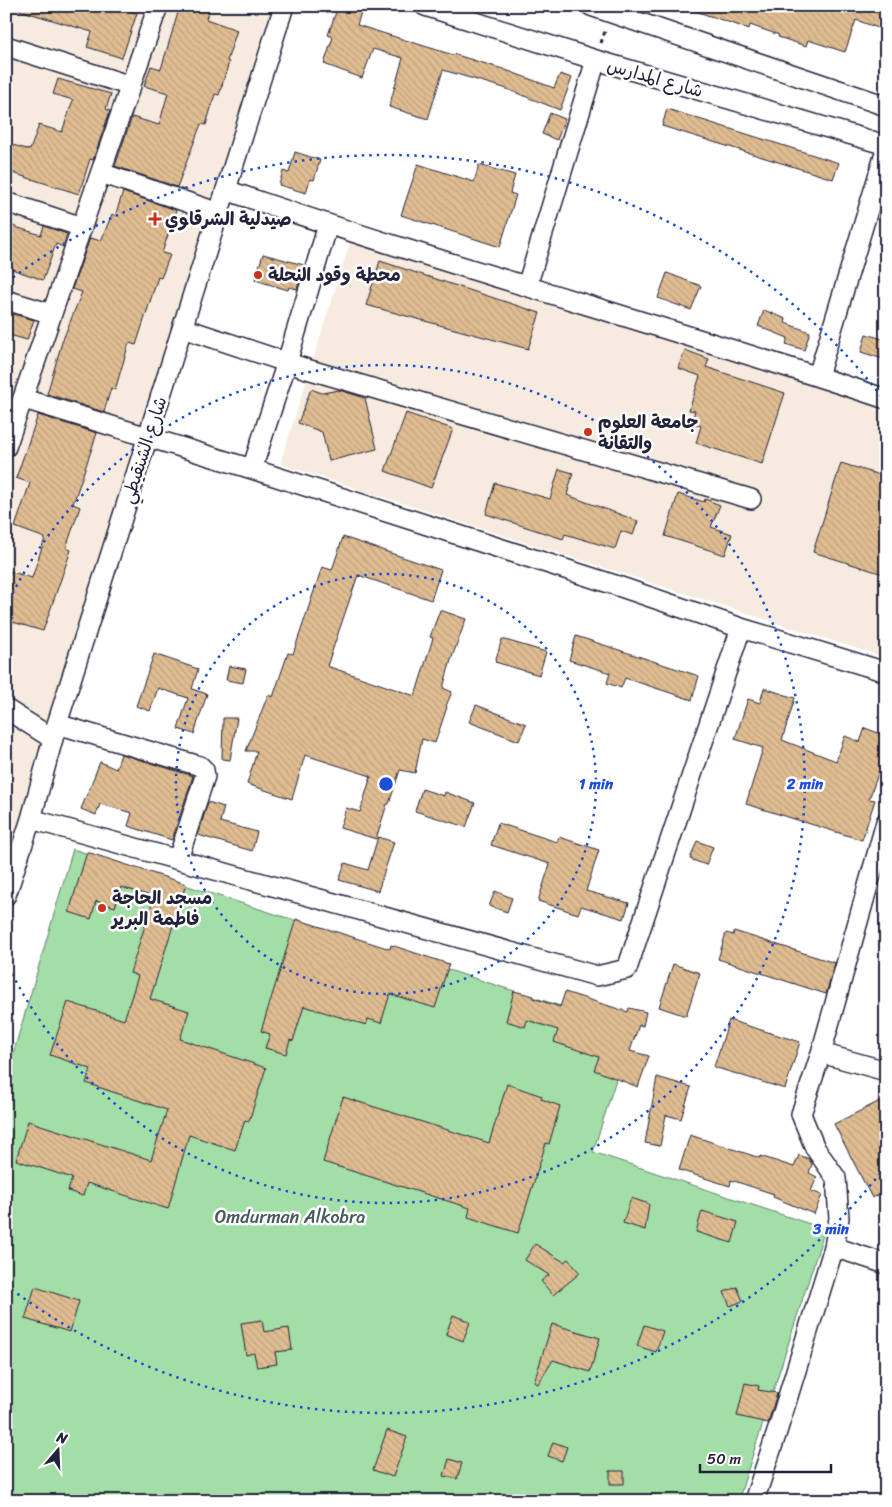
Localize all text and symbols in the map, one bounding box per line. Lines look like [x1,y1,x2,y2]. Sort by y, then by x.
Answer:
street label: شارع المدارس [603,49,707,107]
place label: صيدلية الشرقاوي [165,203,292,235]
marker: صيدلية الشرقاوي [149,213,161,225]
place label: محطة وقود النحلة [268,259,401,291]
marker: محطة وقود النحلة [252,269,264,281]
street label: شارع الشنقيطي [112,392,176,508]
place label: جامعة العلوم والتقانة [598,406,698,459]
marker: جامعة العلوم والتقانة [582,426,594,438]
text: 1 min [579,771,614,797]
text: 2 min [786,771,824,797]
centre of rings [377,775,395,793]
place label: مسجد الحاجة فاطمة البرير [110,882,212,935]
marker: مسجد الحاجة فاطمة البرير [96,902,108,914]
park label: Omdurman Alkobra [215,1201,365,1233]
text: 3 min [812,1216,850,1242]
north arrow [32,1424,82,1474]
text: N [52,1424,71,1452]
scale bar [700,1442,831,1474]
text: 50 m [707,1446,742,1472]

